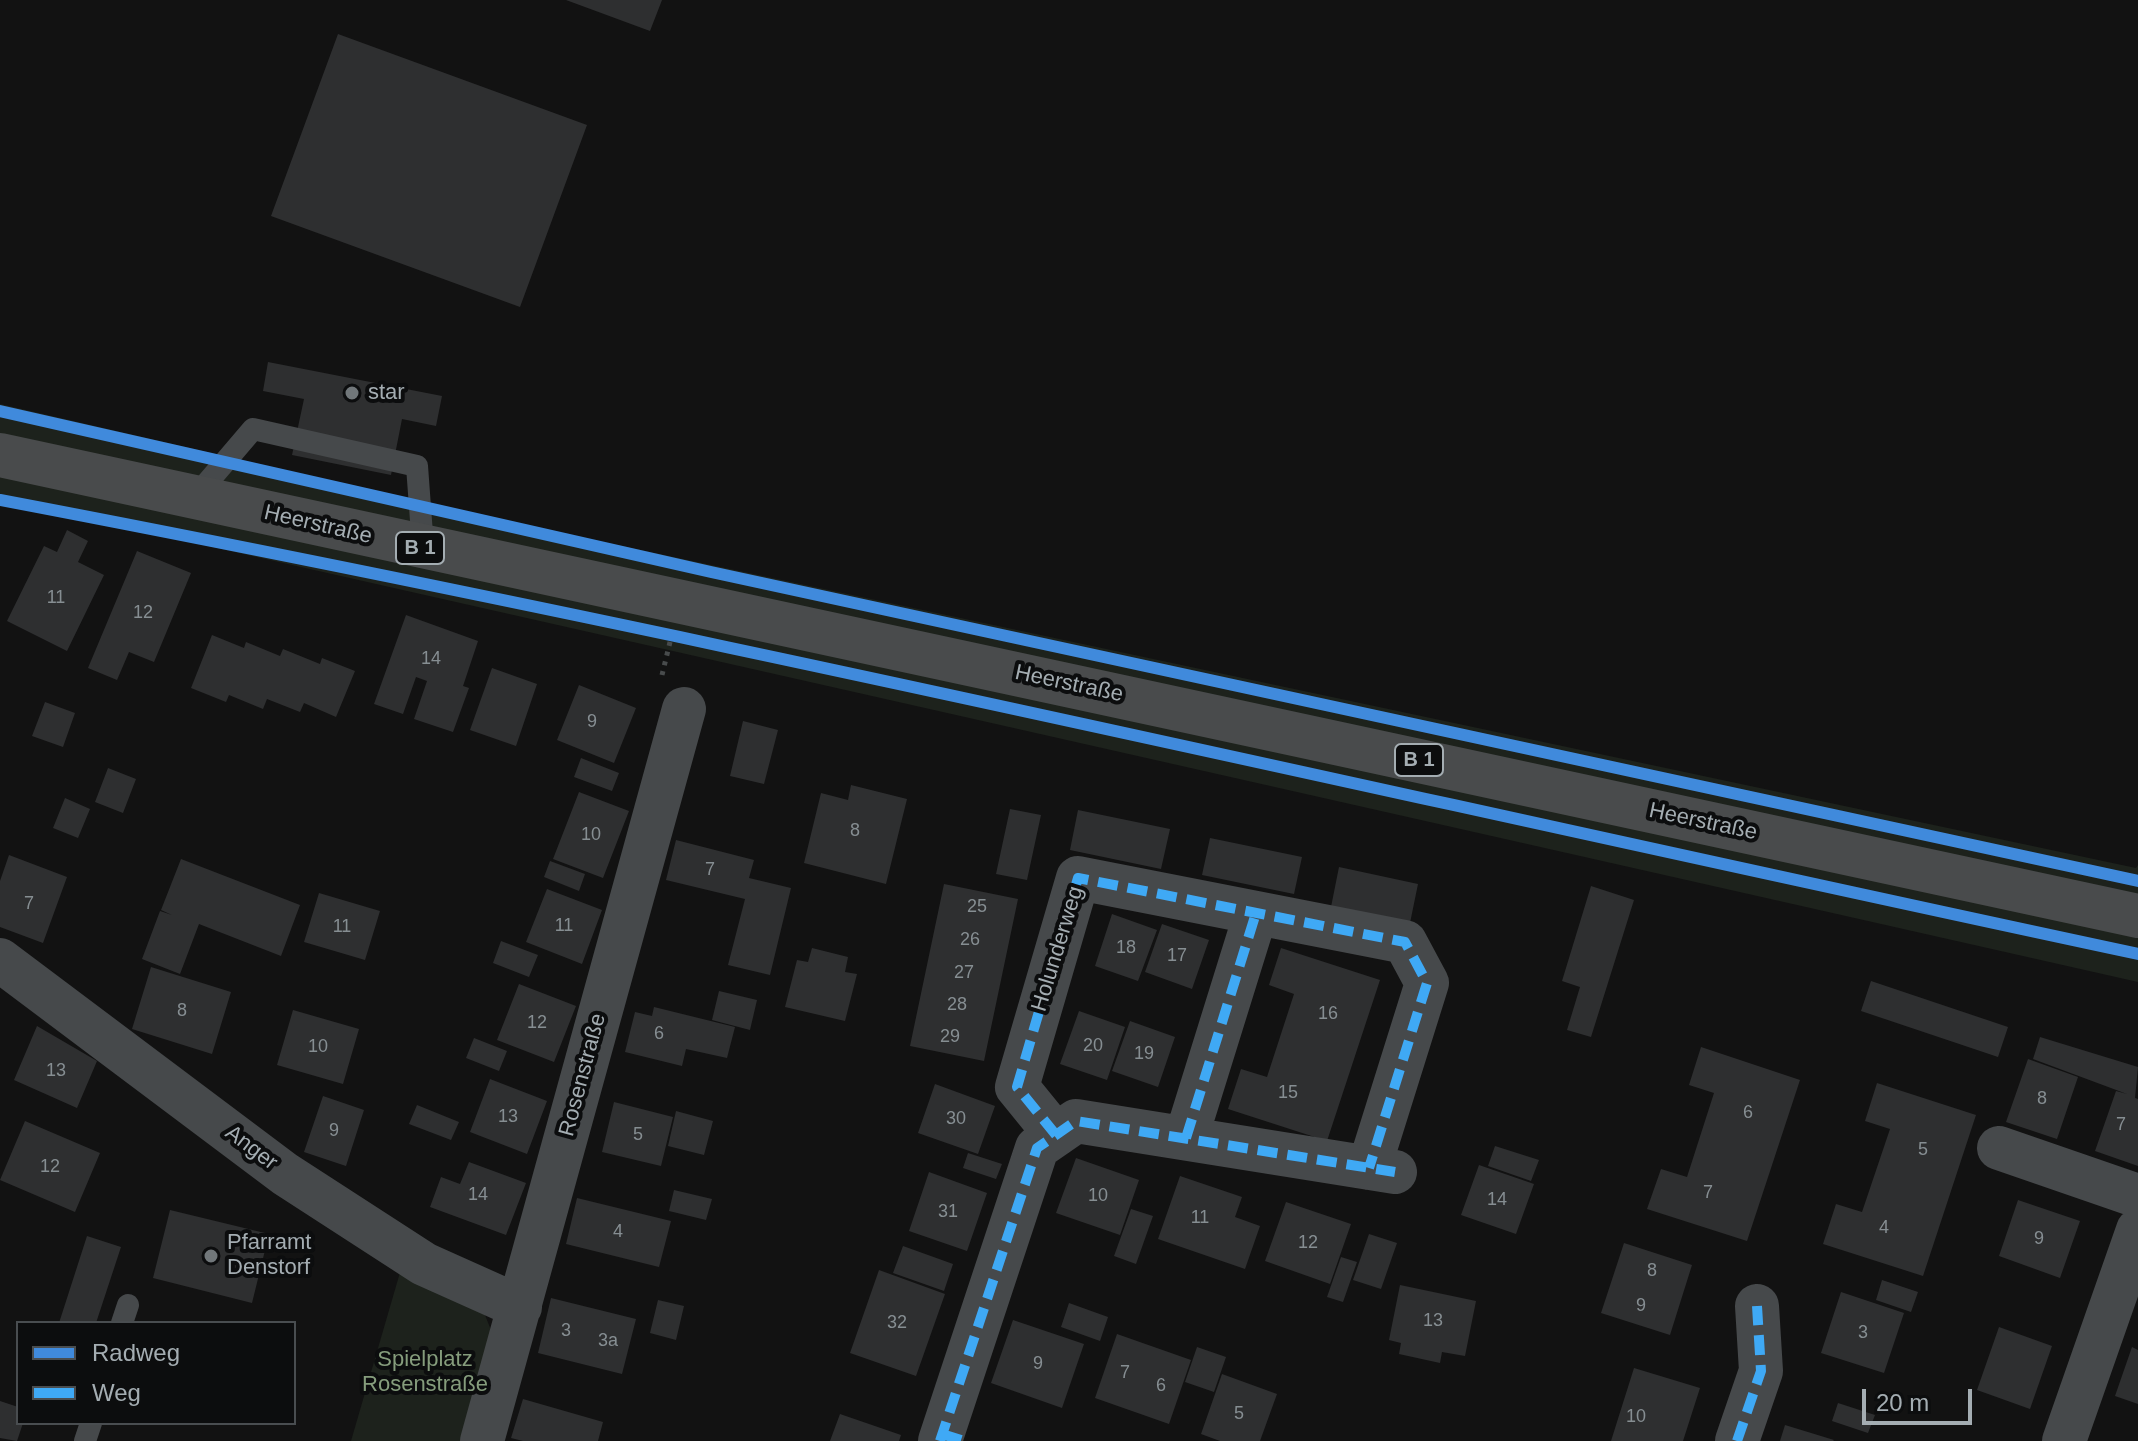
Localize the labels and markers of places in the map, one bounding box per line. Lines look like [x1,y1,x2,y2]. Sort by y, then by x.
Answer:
place label: star [368,380,405,406]
marker: star [343,384,361,402]
place label: Pfarramt Denstorf [227,1230,311,1282]
marker: Pfarramt Denstorf [202,1247,220,1265]

